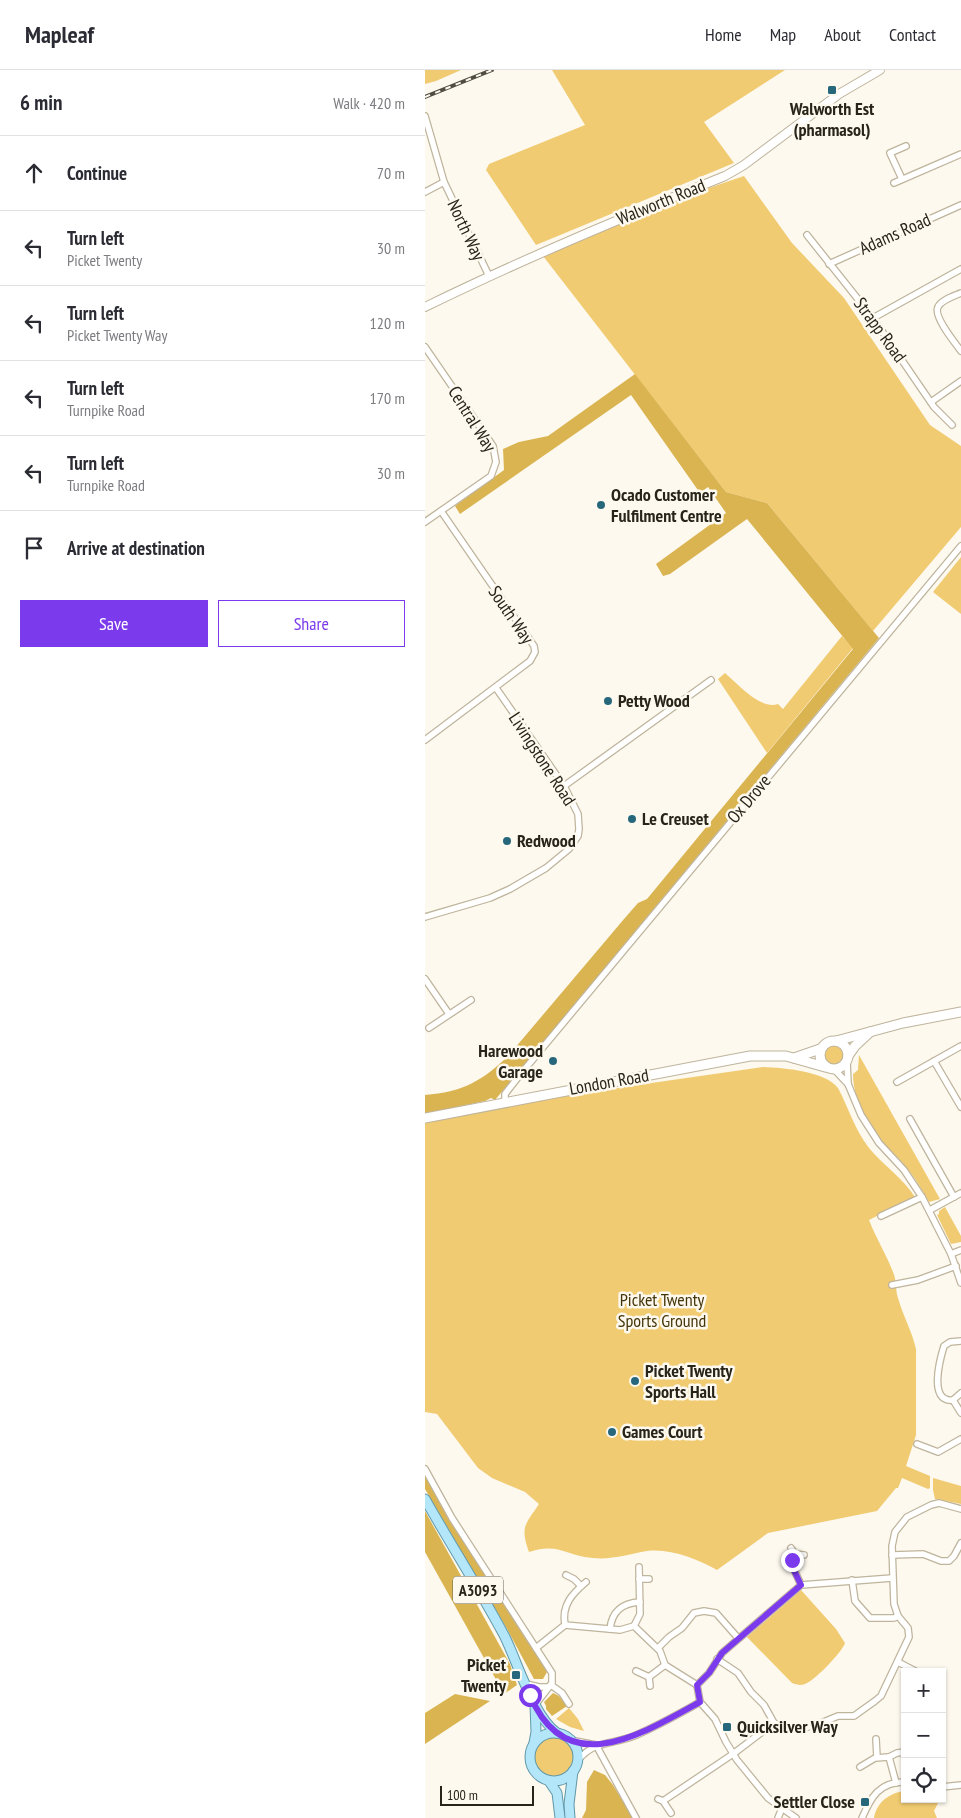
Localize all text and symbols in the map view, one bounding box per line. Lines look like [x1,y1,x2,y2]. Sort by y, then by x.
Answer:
text: Mapleaf [25,19,94,50]
text: Home [705,23,742,46]
text: Map [770,23,796,46]
text: About [824,23,861,46]
text: Contact [889,23,936,46]
marker: Walworth Est (pharmasol) [826,84,838,96]
text: 6 min [20,89,62,116]
text: Walk · 420 m [333,93,405,113]
place label: Walworth Est (pharmasol) [789,97,875,141]
icon: ahead [20,159,48,187]
text: Continue [67,161,127,185]
text: 70 m [377,163,405,183]
street label: Walworth Road [613,173,709,230]
street label: North Way [442,196,491,264]
street label: Adams Road [855,208,934,259]
text: Turn left [67,226,124,250]
icon: left [20,234,48,262]
text: 30 m [377,238,405,258]
text: Picket Twenty [67,250,142,270]
street label: Strapp Road [849,293,912,367]
text: Turn left [67,301,124,325]
icon: left [20,309,48,337]
text: 120 m [370,313,405,333]
text: Picket Twenty Way [67,325,167,345]
text: Turn left [67,376,124,400]
street label: Central Way [443,382,502,456]
icon: left [20,384,48,412]
text: 170 m [370,388,405,408]
text: Turnpike Road [67,400,145,420]
text: Turn left [67,451,124,475]
icon: left [20,459,48,487]
text: 30 m [377,463,405,483]
text: Turnpike Road [67,475,145,495]
place label: Ocado Customer Fulfilment Centre [611,483,722,527]
marker: Ocado Customer Fulfilment Centre [595,499,607,511]
icon: arrive [20,534,48,562]
text: Arrive at destination [67,536,205,560]
street label: South Way [484,581,539,648]
button: Save [20,600,208,647]
button: Share [218,600,405,647]
place label: Petty Wood [618,689,690,712]
marker: Petty Wood [602,695,614,707]
street label: Livingstone Road [504,708,581,810]
street label: Ox Drove [722,770,776,828]
place label: Le Creuset [642,807,709,830]
marker: Le Creuset [626,813,638,825]
place label: Redwood [517,829,576,852]
marker: Redwood [501,835,513,847]
place label: Harewood Garage [478,1039,543,1083]
marker: Harewood Garage [547,1055,559,1067]
street label: London Road [567,1063,650,1100]
park label: Picket Twenty Sports Ground [618,1288,706,1332]
place label: Picket Twenty Sports Hall [645,1359,733,1403]
marker: Picket Twenty Sports Hall [629,1375,641,1387]
place label: Games Court [622,1420,703,1443]
marker: Games Court [606,1426,618,1438]
route end [781,1549,804,1572]
road number: A3093 [453,1576,503,1604]
place label: Picket Twenty [461,1653,507,1697]
map controls [901,1668,946,1803]
button: + [901,1668,946,1713]
marker: Picket Twenty [510,1669,522,1681]
route start [519,1684,542,1707]
button: − [901,1713,946,1758]
place label: Quicksilver Way [737,1715,838,1738]
marker: Quicksilver Way [721,1721,733,1733]
button: locate [901,1758,946,1803]
scale bar [440,1783,534,1806]
text: 100 m [447,1786,478,1804]
place label: Settler Close [774,1790,855,1813]
marker: Settler Close [859,1796,871,1808]

